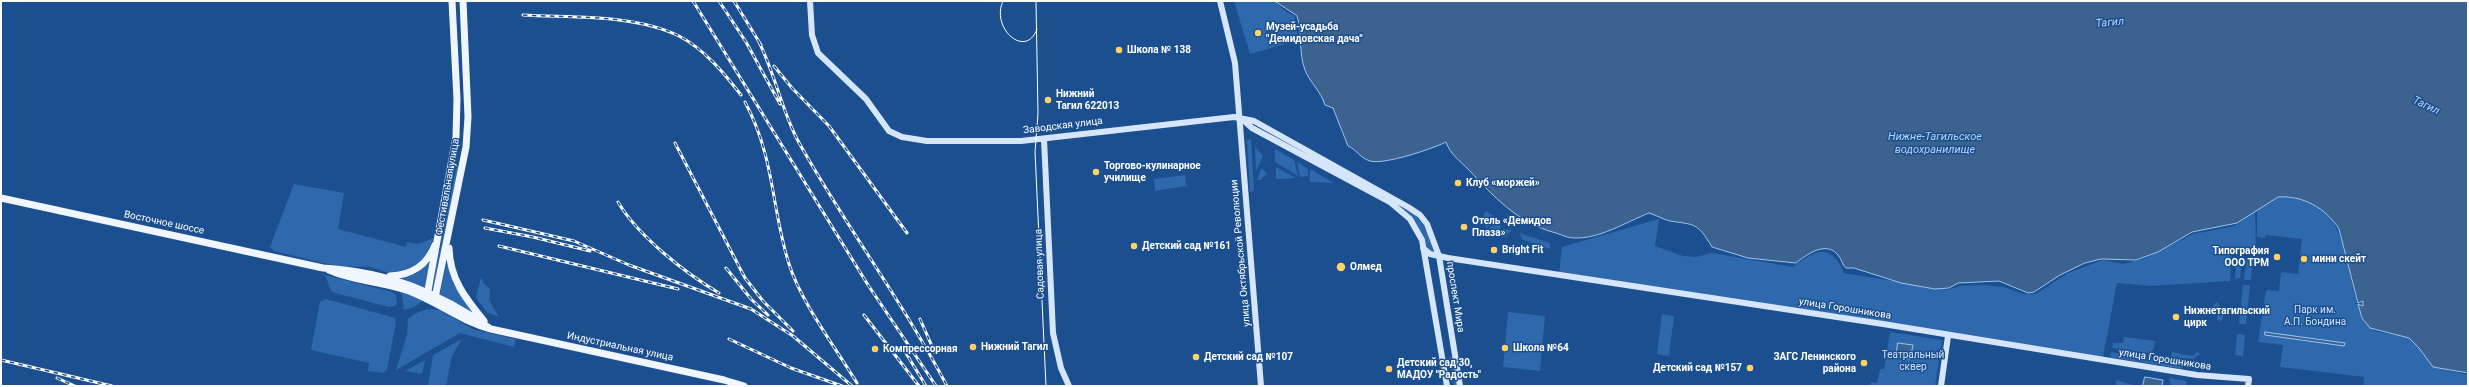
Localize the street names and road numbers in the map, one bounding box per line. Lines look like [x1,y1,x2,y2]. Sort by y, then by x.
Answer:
street label: Заводская улица [1023,115,1103,137]
street label: Фестивальная улица [434,138,462,236]
street label: улица Октябрьской Революции [1229,179,1253,327]
street label: Восточное шоссе [123,209,205,237]
street label: Садовая улица [1033,229,1047,299]
street label: проспект Мира [1443,261,1467,333]
street label: улица Горошникова [1798,296,1892,322]
street label: Индустриальная улица [566,330,674,364]
street label: улица Горошникова [2118,347,2212,373]

